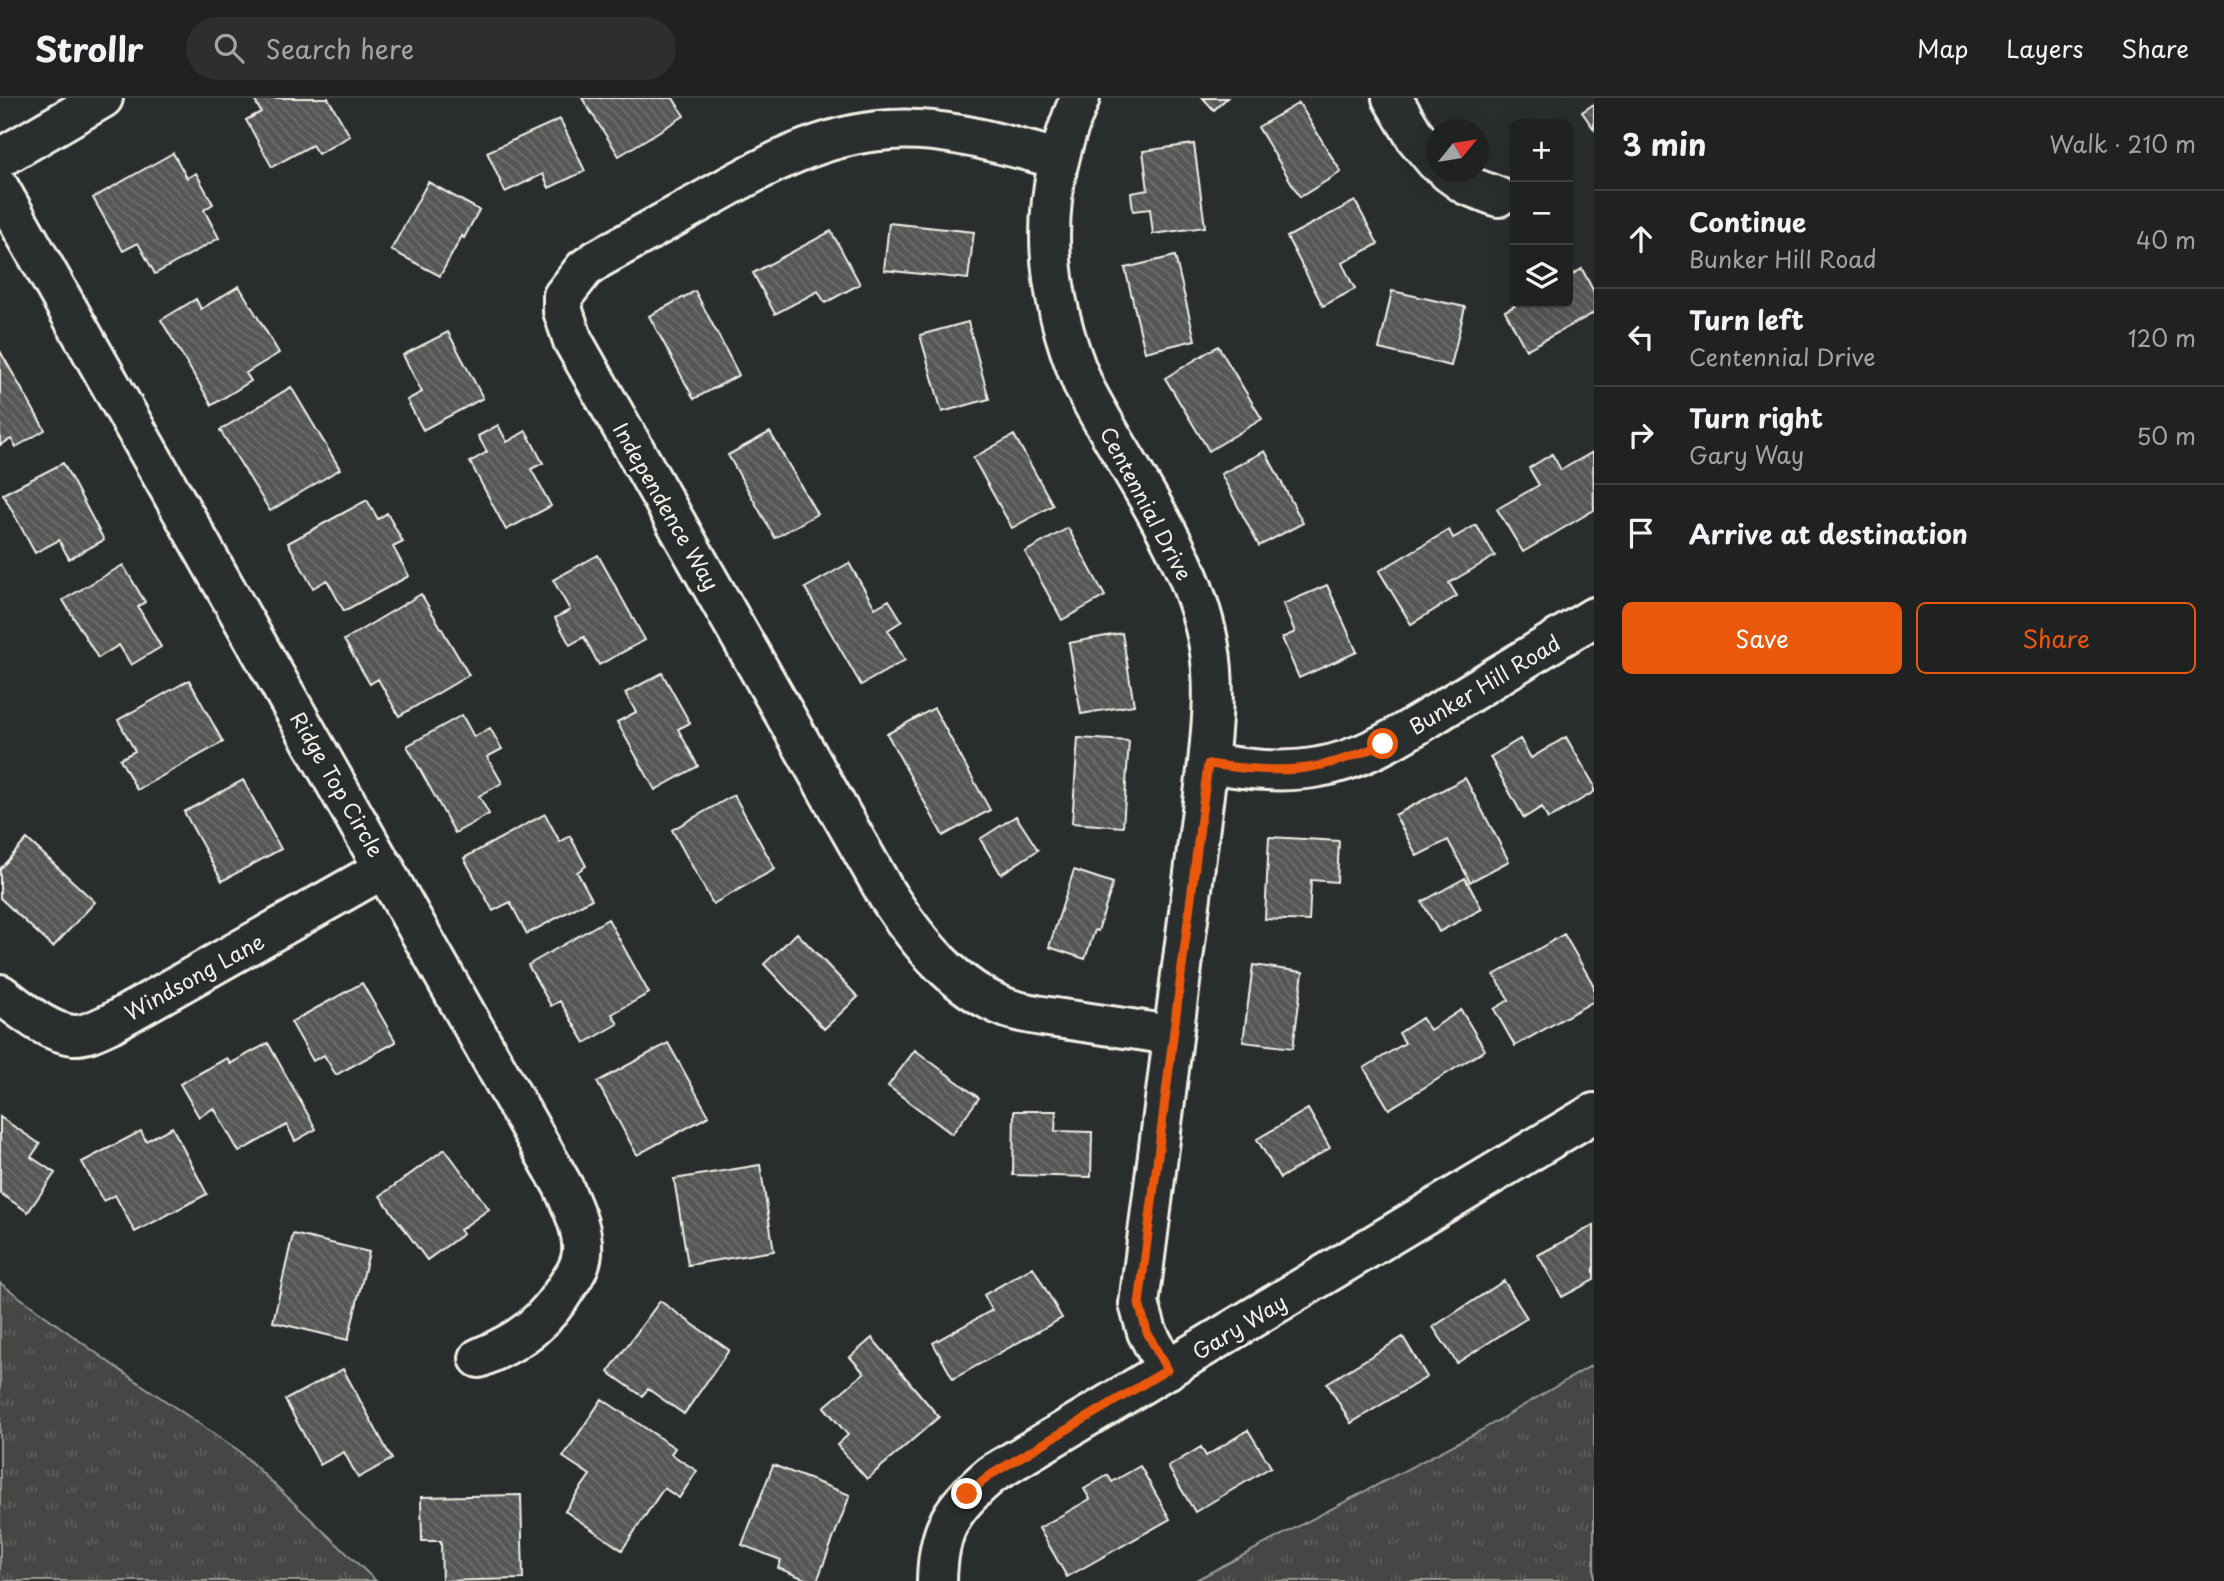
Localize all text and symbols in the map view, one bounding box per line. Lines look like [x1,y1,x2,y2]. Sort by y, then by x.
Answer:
search box [186,17,676,80]
text: Strollr [35,23,144,73]
icon: search [210,29,248,67]
text: Search here [266,29,414,68]
text: Map [1917,30,1968,66]
text: Layers [2006,30,2083,66]
text: Share [2121,30,2189,66]
north arrow [1426,119,1489,182]
map controls [1510,119,1573,308]
button: + [1510,119,1573,182]
text: 3 min [1622,121,1707,166]
text: Walk · 210 m [2049,126,2196,161]
button: − [1510,182,1573,245]
text: Continue [1689,202,1806,241]
icon: ahead [1622,220,1660,258]
text: 40 m [2136,222,2196,257]
text: Bunker Hill Road [1689,241,1877,276]
button: layers [1510,245,1573,308]
text: Turn left [1689,300,1804,339]
icon: left [1622,318,1660,356]
text: 120 m [2128,320,2196,355]
text: Centennial Drive [1689,339,1875,374]
text: Turn right [1689,398,1823,437]
street label: Independence Way [606,416,728,596]
icon: right [1622,416,1660,454]
text: 50 m [2136,418,2196,453]
street label: Centennial Drive [1093,420,1201,586]
text: Gary Way [1689,437,1804,472]
icon: arrive [1622,514,1660,552]
text: Arrive at destination [1689,514,1968,553]
button: Save [1622,602,1902,674]
button: Share [1916,602,2196,674]
street label: Bunker Hill Road [1402,626,1566,742]
street label: Ridge Top Circle [283,705,393,863]
route start [1367,728,1398,759]
street label: Windsong Lane [118,924,270,1028]
street label: Gary Way [1186,1285,1292,1367]
route end [951,1478,982,1509]

